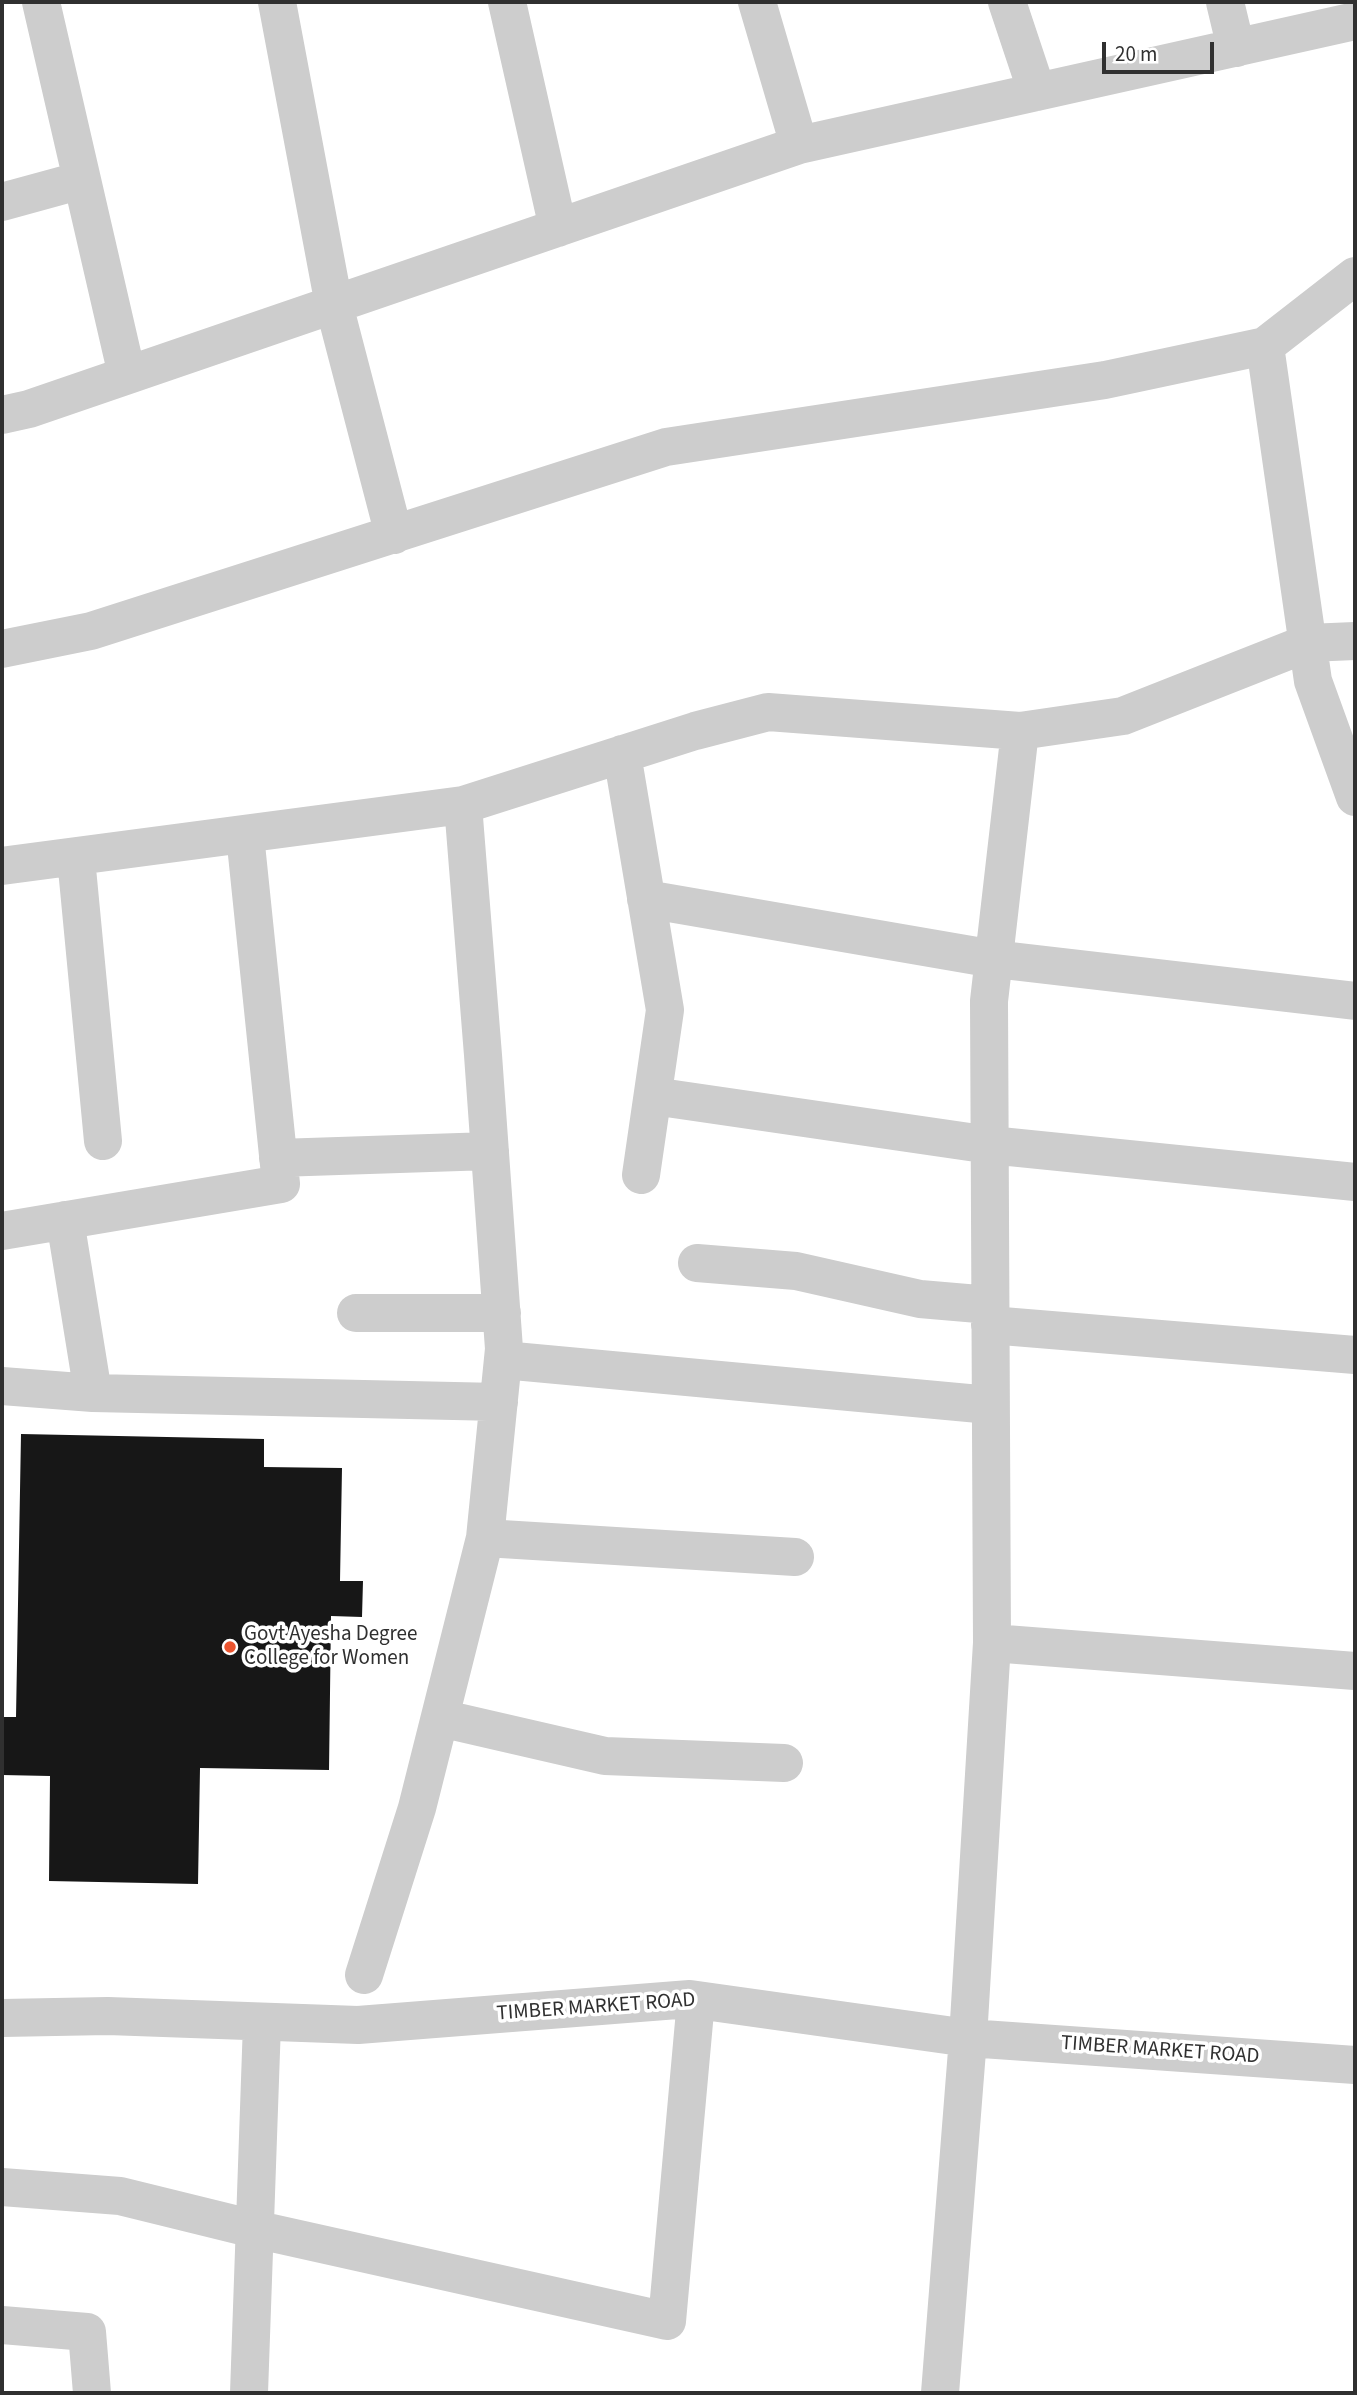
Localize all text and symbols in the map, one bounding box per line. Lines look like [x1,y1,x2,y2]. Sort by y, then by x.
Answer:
scale bar [1105,28,1217,72]
text: 20 m [1115,39,1157,69]
place label: Govt Ayesha Degree College for Women [244,1622,417,1672]
marker: Govt Ayesha Degree College for Women [222,1639,238,1655]
street label: TIMBER MARKET ROAD [496,1988,696,2028]
street label: TIMBER MARKET ROAD [1060,2031,1260,2071]

